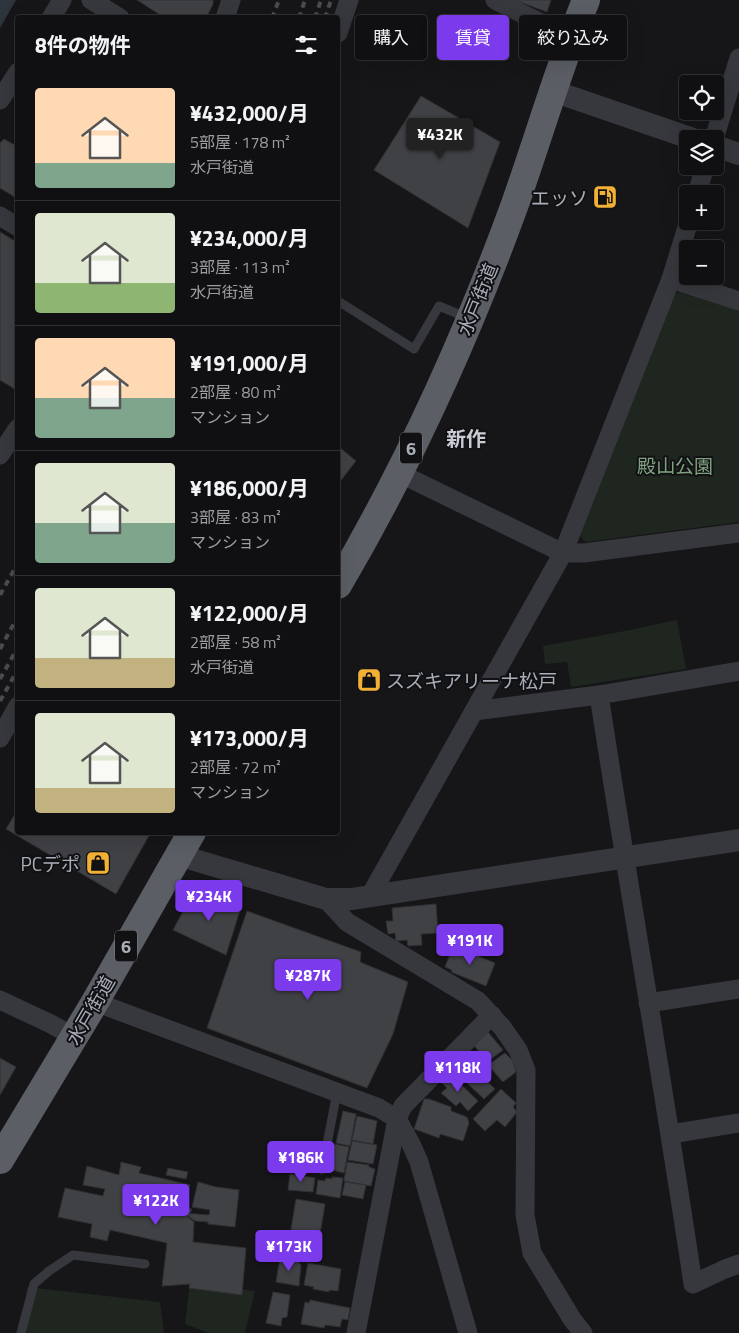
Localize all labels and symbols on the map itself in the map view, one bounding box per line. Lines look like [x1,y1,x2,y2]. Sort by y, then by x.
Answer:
pin: ¥432K [405,118,475,160]
place label: エッソ [531,183,588,212]
fuel station icon: エッソ [592,184,618,210]
street label: 水戸街道 [449,258,505,340]
district label: 新作 [446,423,486,454]
road number: 6 [400,432,422,463]
park label: 殿山公園 [637,451,713,480]
place label: スズキアリーナ松戸 [386,666,557,695]
shop icon: スズキアリーナ松戸 [356,667,382,693]
place label: PCデポ [20,849,80,878]
shop icon: PCデポ [85,850,111,876]
pin: ¥234K [174,880,244,922]
pin: ¥191K [435,924,505,966]
road number: 6 [115,930,137,961]
pin: ¥287K [273,958,343,1001]
street label: 水戸街道 [58,970,122,1050]
pin: ¥118K [423,1050,493,1093]
pin: ¥186K [266,1140,336,1183]
pin: ¥122K [121,1184,191,1226]
pin: ¥173K [254,1230,324,1272]

